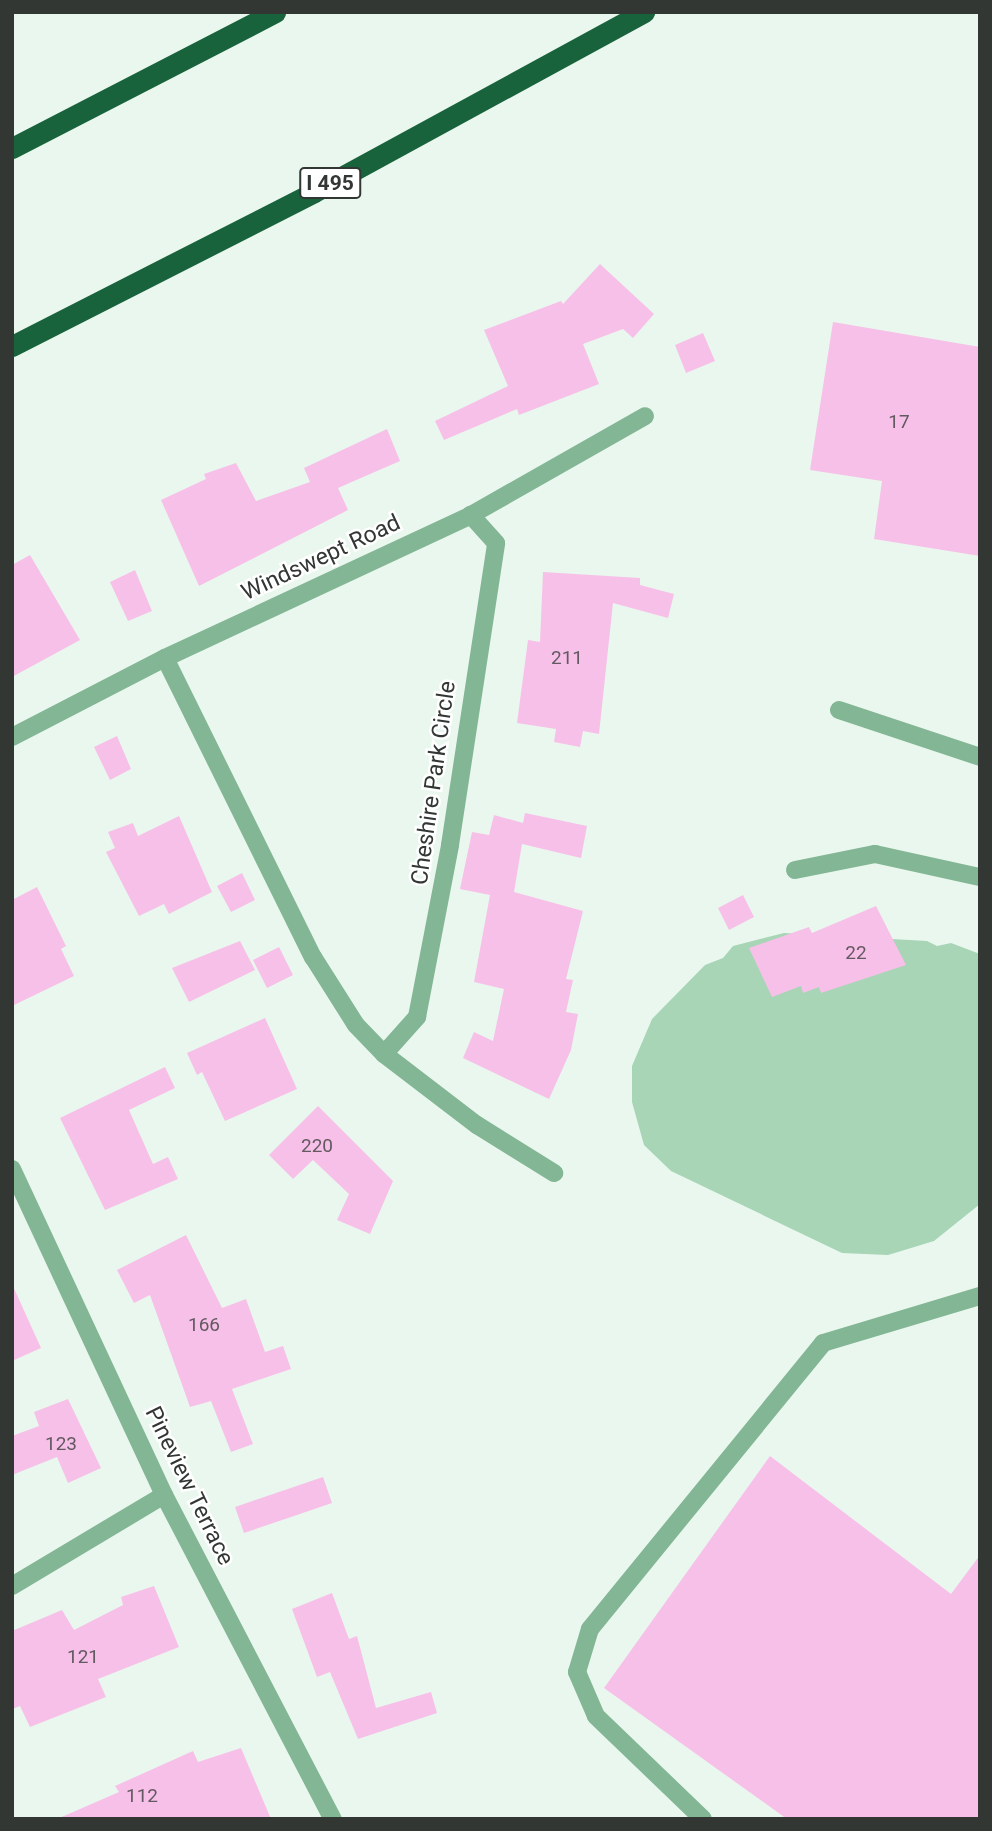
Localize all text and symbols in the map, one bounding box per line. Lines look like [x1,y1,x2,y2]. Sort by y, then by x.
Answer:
road number: I 495 [298,166,362,200]
house number: 17 [888,411,910,433]
street label: Windswept Road [237,509,405,607]
house number: 211 [551,647,583,669]
street label: Cheshire Park Circle [406,679,462,887]
house number: 22 [845,942,867,964]
house number: 220 [301,1135,333,1157]
house number: 166 [188,1314,220,1336]
street label: Pineview Terrace [139,1402,239,1570]
house number: 123 [45,1433,77,1455]
house number: 121 [67,1646,99,1668]
house number: 112 [126,1785,158,1807]

